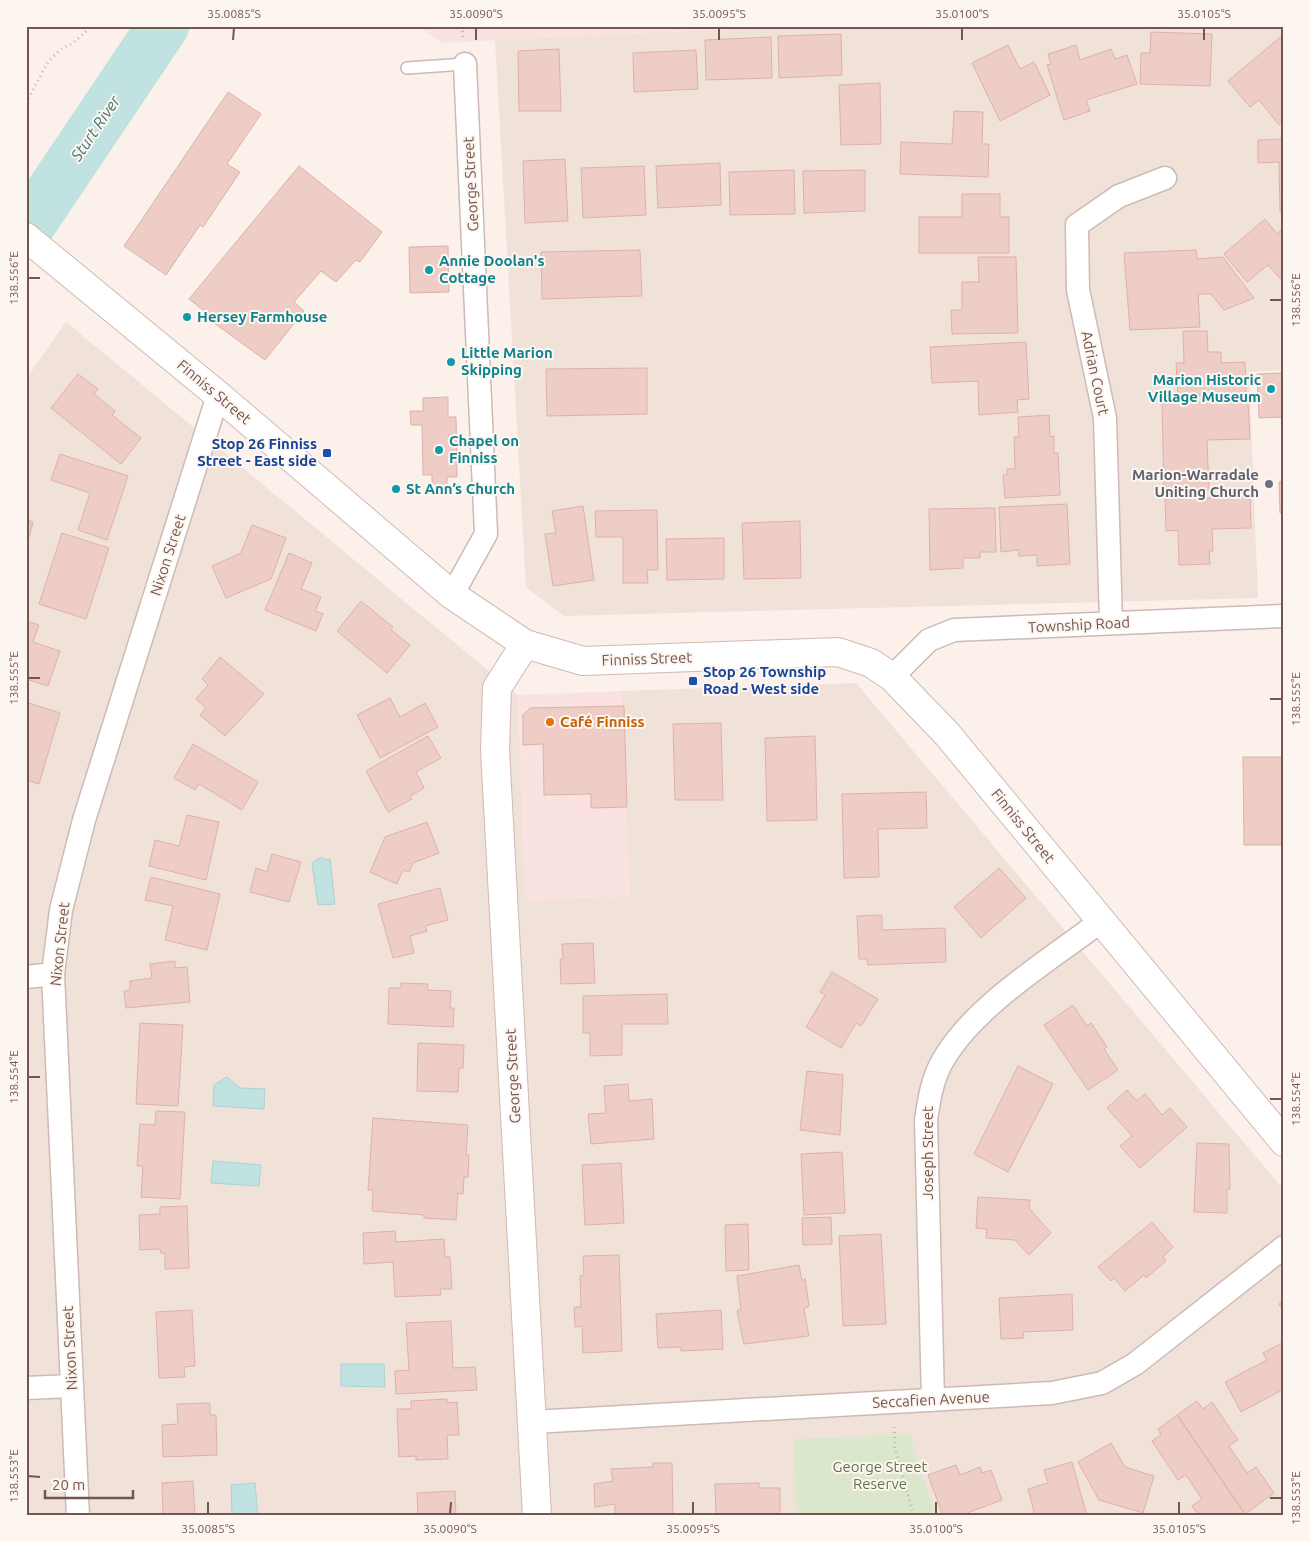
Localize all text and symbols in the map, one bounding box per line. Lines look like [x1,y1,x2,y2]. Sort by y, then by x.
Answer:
text: 35.0085°S [207,7,261,20]
text: 35.0090°S [449,7,503,20]
text: 35.0095°S [692,7,746,20]
text: 35.0100°S [935,7,989,20]
text: 35.0105°S [1177,7,1231,20]
water label: Sturt River [66,91,124,165]
street label: George Street [460,136,481,232]
text: 138.556°E [7,251,20,305]
place label: Annie Doolan's Cottage [439,252,545,286]
marker: Annie Doolan's Cottage [423,264,435,276]
text: 138.556°E [1289,273,1302,327]
place label: Hersey Farmhouse [197,308,327,325]
marker: Hersey Farmhouse [181,311,193,323]
street label: Adrian Court [1078,329,1113,417]
place label: Little Marion Skipping [461,344,553,378]
street label: Finniss Street [174,356,255,427]
marker: Little Marion Skipping [445,356,457,368]
place label: Marion Historic Village Museum [1148,371,1261,405]
marker: Marion Historic Village Museum [1265,383,1277,395]
place label: Chapel on Finniss [449,432,519,466]
place label: Stop 26 Finniss Street - East side [197,435,317,469]
marker: Chapel on Finniss [433,444,445,456]
marker: Stop 26 Finniss Street - East side [321,447,333,459]
place label: Marion-Warradale Uniting Church [1132,466,1259,500]
marker: Marion-Warradale Uniting Church [1263,478,1275,490]
place label: St Ann’s Church [406,480,515,497]
marker: St Ann’s Church [390,483,402,495]
street label: Nixon Street [146,512,189,598]
street label: Township Road [1028,613,1130,636]
street label: Finniss Street [601,648,693,669]
text: 138.555°E [7,651,20,705]
place label: Stop 26 Township Road - West side [703,663,826,697]
text: 138.555°E [1289,672,1302,726]
marker: Stop 26 Township Road - West side [687,675,699,687]
place label: Café Finniss [560,713,645,730]
marker: Café Finniss [544,716,556,728]
street label: Finniss Street [988,785,1059,866]
street label: Nixon Street [47,901,72,987]
street label: George Street [502,1028,523,1124]
text: 138.554°E [7,1050,20,1104]
text: 138.554°E [1289,1072,1302,1126]
street label: Joseph Street [919,1106,936,1200]
street label: Nixon Street [59,1305,80,1391]
street label: Seccafien Avenue [872,1388,990,1411]
text: 138.553°E [7,1449,20,1503]
park label: George Street Reserve [833,1458,928,1492]
scale bar [45,1467,132,1499]
text: 138.553°E [1289,1471,1302,1525]
text: 20 m [52,1476,85,1493]
text: 35.0085°S [181,1522,235,1535]
text: 35.0090°S [423,1522,477,1535]
text: 35.0095°S [666,1522,720,1535]
text: 35.0100°S [909,1522,963,1535]
text: 35.0105°S [1152,1522,1206,1535]

